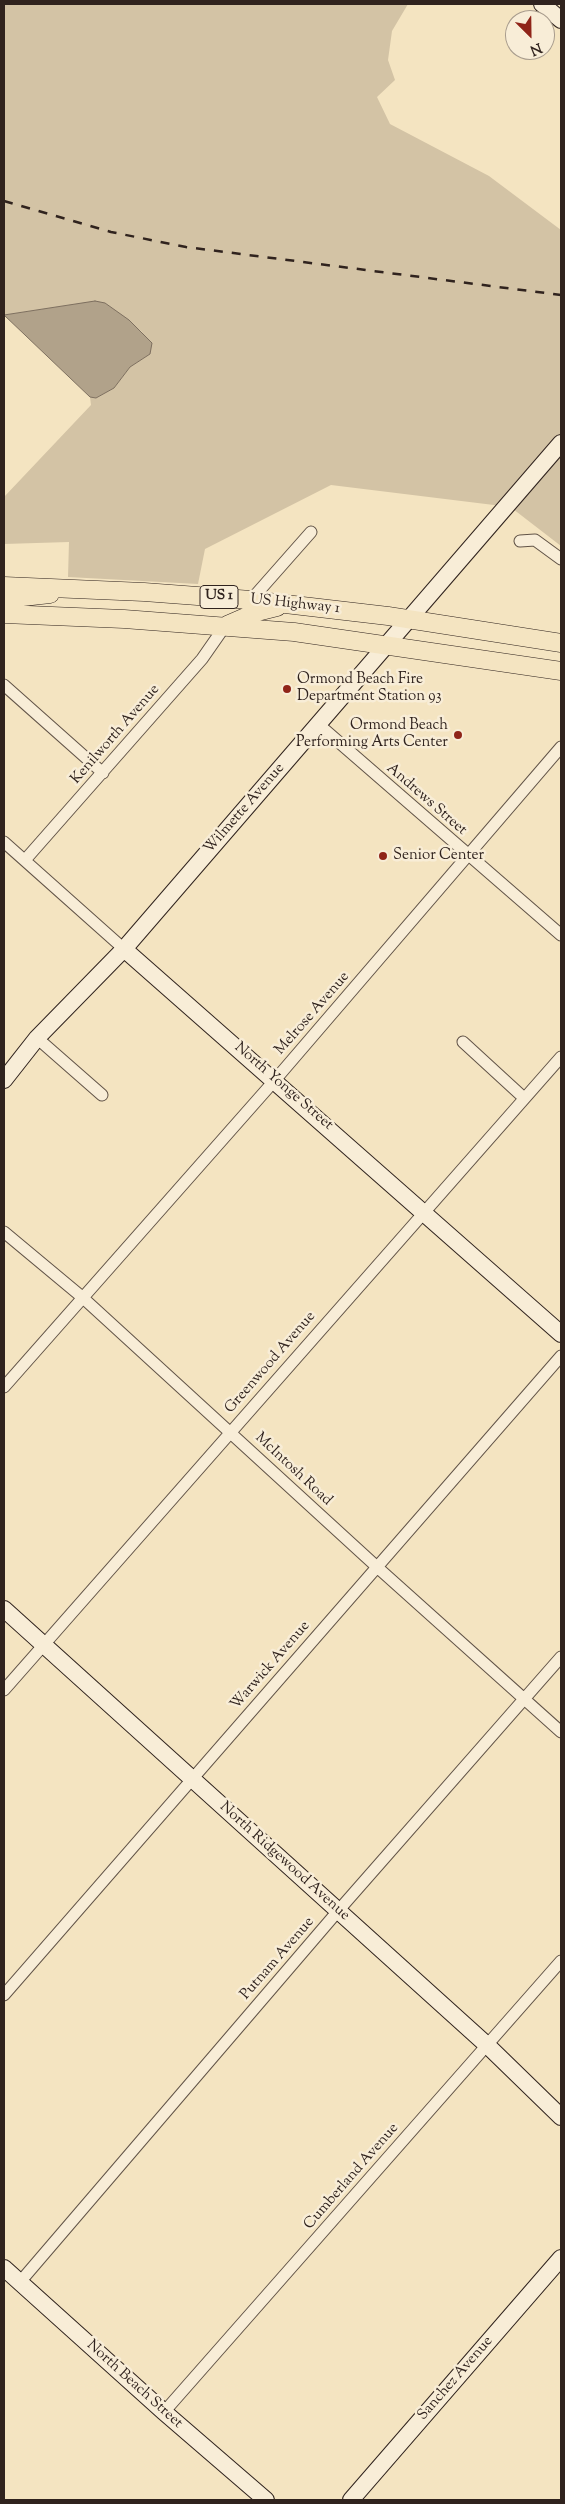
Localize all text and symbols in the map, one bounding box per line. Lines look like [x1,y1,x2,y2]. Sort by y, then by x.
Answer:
north arrow [505,10,555,60]
text: N [526,36,545,59]
road number: US 1 [200,586,238,608]
street label: US Highway 1 [249,591,341,619]
place label: Ormond Beach Fire Department Station 93 [297,671,442,706]
street label: Kenilworth Avenue [68,681,164,789]
marker: Ormond Beach Fire Department Station 93 [281,683,293,695]
place label: Ormond Beach Performing Arts Center [296,717,448,752]
marker: Ormond Beach Performing Arts Center [452,729,464,741]
street label: Wilmette Avenue [201,760,289,858]
street label: Andrews Street [382,760,470,840]
place label: Senior Center [393,847,484,865]
marker: Senior Center [377,850,389,862]
street label: Melrose Avenue [272,969,354,1059]
street label: North Yonge Street [230,1039,336,1135]
street label: Greenwood Avenue [222,1308,320,1418]
street label: McIntosh Road [251,1430,335,1510]
street label: Warwick Avenue [228,1618,314,1714]
street label: North Ridgewood Avenue [215,1799,353,1925]
street label: Putnam Avenue [237,1914,319,2004]
street label: Cumberland Avenue [301,2120,403,2234]
street label: Sanchez Avenue [414,2333,498,2425]
street label: North Beach Street [82,2337,186,2433]

